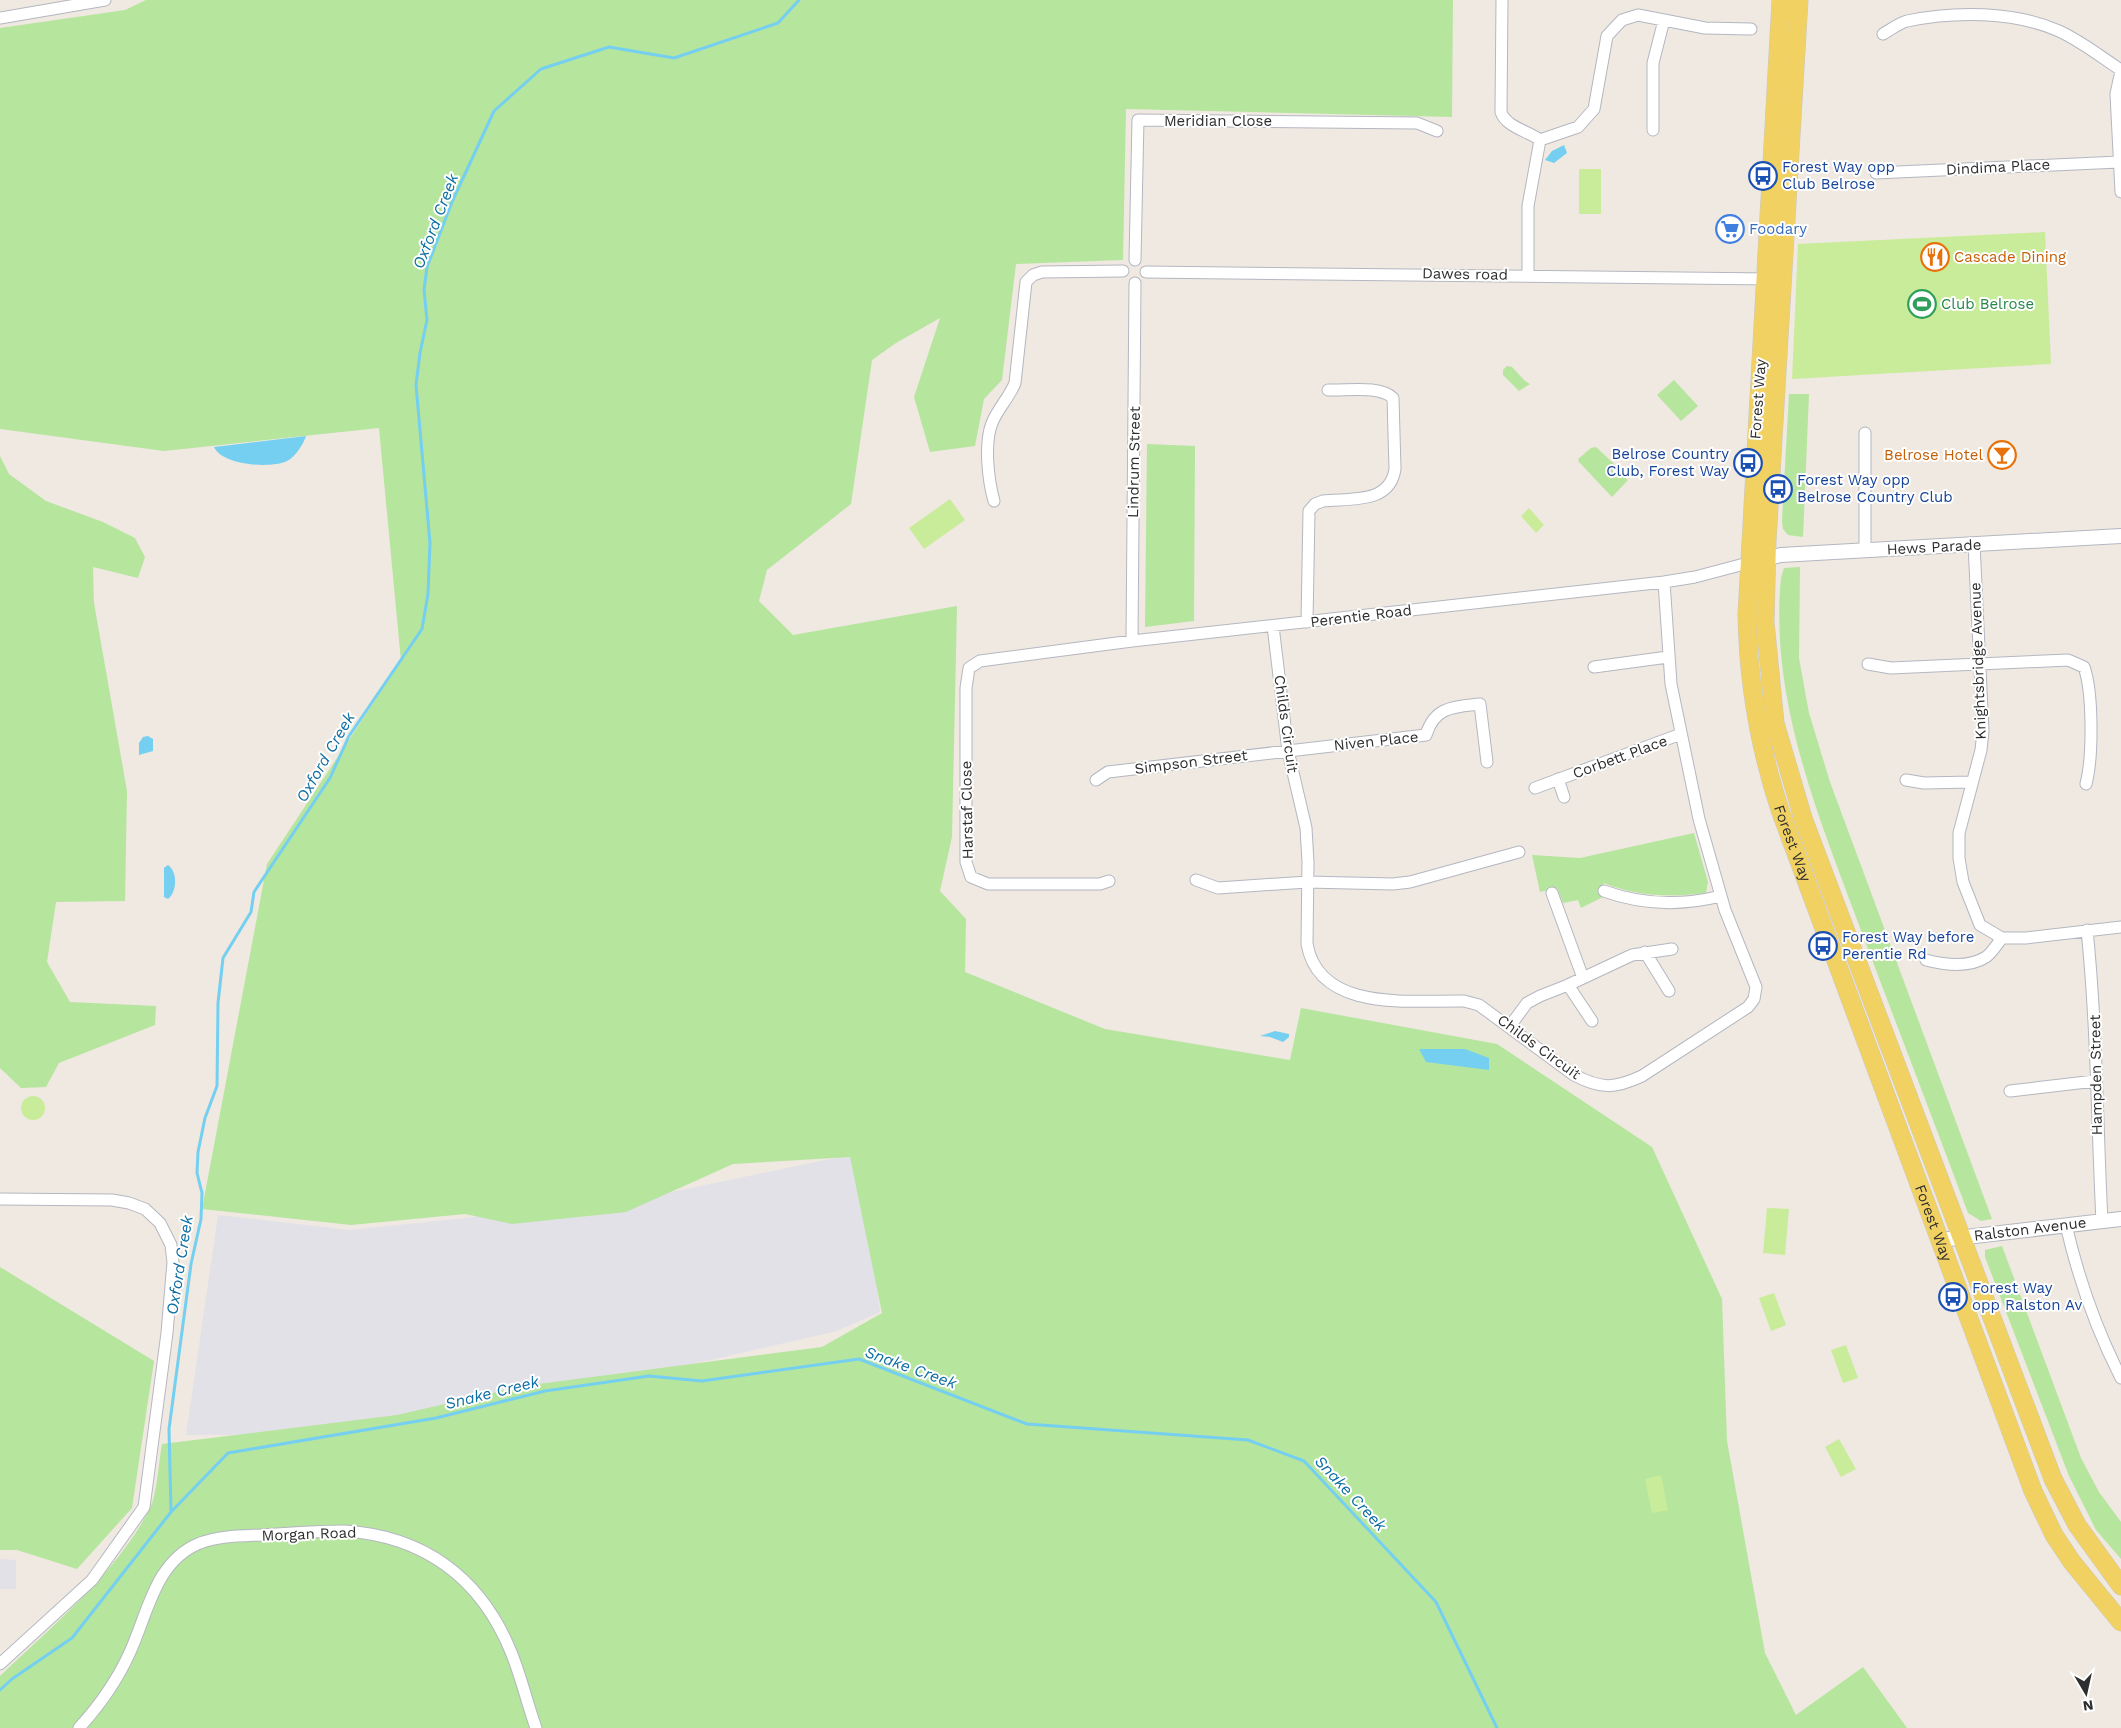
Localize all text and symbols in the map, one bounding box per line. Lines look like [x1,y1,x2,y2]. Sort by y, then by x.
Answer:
street label: Meridian Close [1164,112,1272,130]
street label: Dindima Place [1945,155,2051,179]
place label: Forest Way opp Club Belrose [1782,158,1895,193]
bus stop icon: Forest Way opp Club Belrose [1748,161,1778,191]
water label: Oxford Creek [409,170,463,271]
supermarket icon: Foodary [1715,214,1745,244]
place label: Foodary [1749,220,1807,238]
restaurant icon: Cascade Dining [1920,242,1950,272]
place label: Cascade Dining [1954,248,2066,266]
street label: Dawes road [1422,264,1508,284]
sports icon: Club Belrose [1907,289,1937,319]
place label: Club Belrose [1941,295,2034,313]
street label: Forest Way [1746,358,1770,440]
street label: Lindrum Street [1124,405,1144,518]
bar icon: Belrose Hotel [1987,440,2017,470]
place label: Belrose Country Club, Forest Way [1606,445,1729,480]
place label: Belrose Hotel [1884,446,1983,464]
bus stop icon: Belrose Country Club, Forest Way [1733,448,1763,478]
place label: Forest Way opp Belrose Country Club [1797,471,1953,506]
bus stop icon: Forest Way opp Belrose Country Club [1763,474,1793,504]
street label: Hews Parade [1886,536,1982,558]
street label: Knightsbridge Avenue [1966,582,1990,740]
street label: Perentie Road [1309,601,1413,631]
street label: Childs Circuit [1270,674,1302,775]
water label: Oxford Creek [292,708,359,805]
street label: Niven Place [1333,728,1419,754]
street label: Corbett Place [1570,732,1670,782]
street label: Simpson Street [1133,746,1249,778]
street label: Harstaf Close [957,761,977,859]
street label: Forest Way [1770,803,1815,884]
place label: Forest Way before Perentie Rd [1842,928,1974,963]
bus stop icon: Forest Way before Perentie Rd [1808,931,1838,961]
street label: Childs Circuit [1494,1011,1585,1084]
street label: Hampden Street [2086,1014,2106,1136]
street label: Forest Way [1911,1182,1956,1264]
water label: Oxford Creek [162,1213,197,1316]
street label: Ralston Avenue [1973,1213,2087,1245]
place label: Forest Way opp Ralston Av [1972,1279,2082,1314]
bus stop icon: Forest Way opp Ralston Av [1938,1282,1968,1312]
water label: Snake Creek [862,1342,960,1393]
water label: Snake Creek [443,1371,542,1413]
water label: Snake Creek [1311,1452,1391,1536]
street label: Morgan Road [261,1523,357,1545]
north arrow [2061,1668,2111,1718]
text: N [2082,1697,2094,1715]

